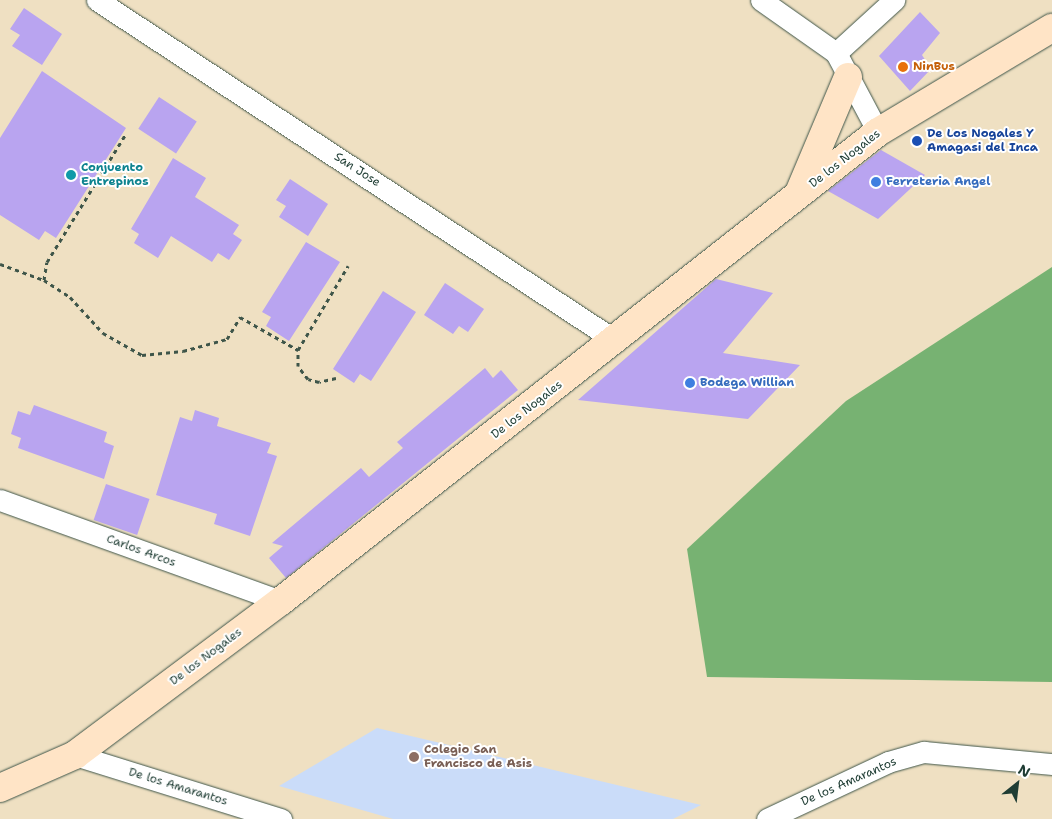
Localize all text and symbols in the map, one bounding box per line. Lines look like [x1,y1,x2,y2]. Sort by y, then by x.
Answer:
place label: NinBus [913,60,955,74]
marker: NinBus [897,61,909,73]
street label: De los Nogales [807,127,883,191]
place label: De Los Nogales Y Amagasi del Inca [927,127,1038,155]
marker: De Los Nogales Y Amagasi del Inca [911,135,923,147]
street label: San Jose [331,150,383,190]
place label: Conjuento Entrepinos [81,161,148,189]
marker: Conjuento Entrepinos [65,169,77,181]
place label: Ferreteria Angel [886,175,990,189]
marker: Ferreteria Angel [870,176,882,188]
place label: Bodega Willian [700,376,794,390]
marker: Bodega Willian [684,377,696,389]
street label: De los Nogales [489,378,565,442]
street label: Carlos Arcos [104,532,178,570]
street label: De los Nogales [167,625,245,689]
place label: Colegio San Francisco de Asis [424,743,532,771]
marker: Colegio San Francisco de Asis [408,751,420,763]
street label: De los Amarantos [799,754,899,810]
north arrow [992,759,1042,809]
text: N [1015,760,1033,781]
street label: De los Amarantos [127,765,229,809]

